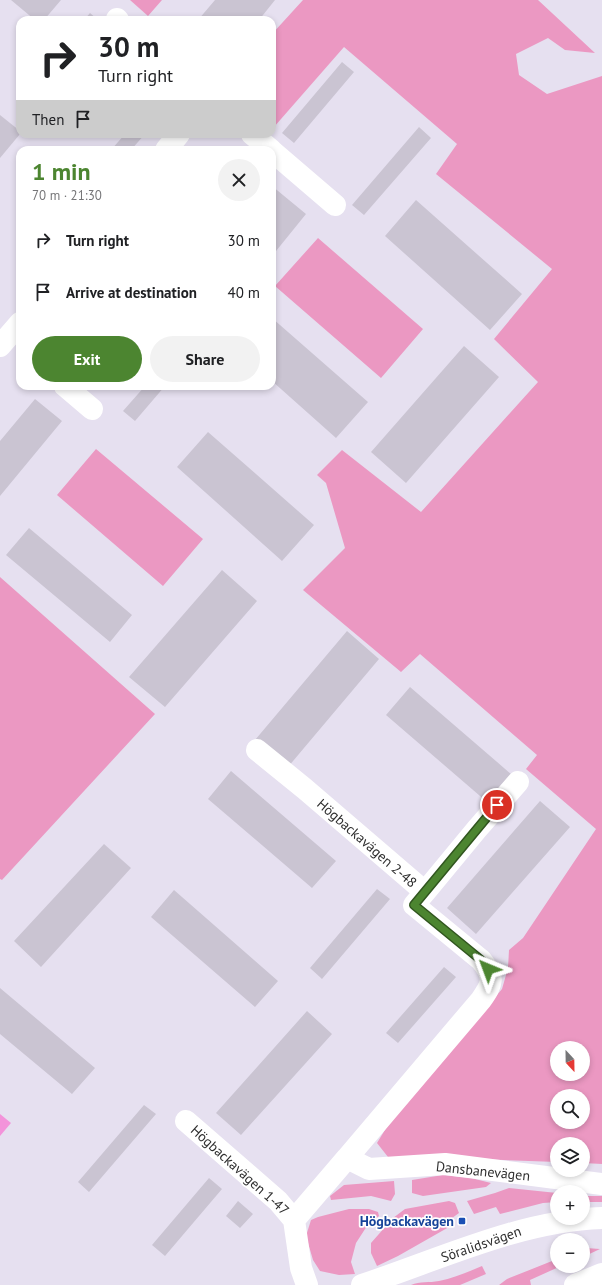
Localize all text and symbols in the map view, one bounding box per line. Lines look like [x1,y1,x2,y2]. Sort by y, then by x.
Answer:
text: 30 m [98,28,159,65]
icon: right [32,32,84,84]
text: Turn right [98,64,173,87]
icon: arrive [72,108,94,130]
text: Then [32,110,64,129]
text: 1 min [32,156,91,187]
button: close [218,159,260,201]
text: 70 m · 21:30 [32,187,102,204]
icon: right [32,229,54,251]
text: Turn right [66,231,129,250]
text: 30 m [227,231,260,250]
icon: arrive [32,281,54,303]
text: Arrive at destination [66,283,197,302]
text: 40 m [227,283,260,302]
button: Exit [32,336,142,382]
button: Share [150,336,260,382]
pin [480,788,514,822]
icon: arrive [486,794,508,816]
street label: Högbackavägen 2-48 [313,795,421,891]
position arrow [467,948,509,990]
north arrow [550,1041,590,1081]
map controls [550,1041,590,1273]
button: search [550,1089,590,1129]
street label: Högbackavägen 1-47 [187,1121,293,1219]
button: layers [550,1137,590,1177]
street label: Dansbanevägen [435,1157,531,1185]
button: + [550,1185,590,1225]
place label: Högbackavägen [360,1212,454,1230]
marker: Högbackavägen [457,1216,467,1226]
street label: Söralidsvägen [438,1222,524,1266]
button: − [550,1233,590,1273]

